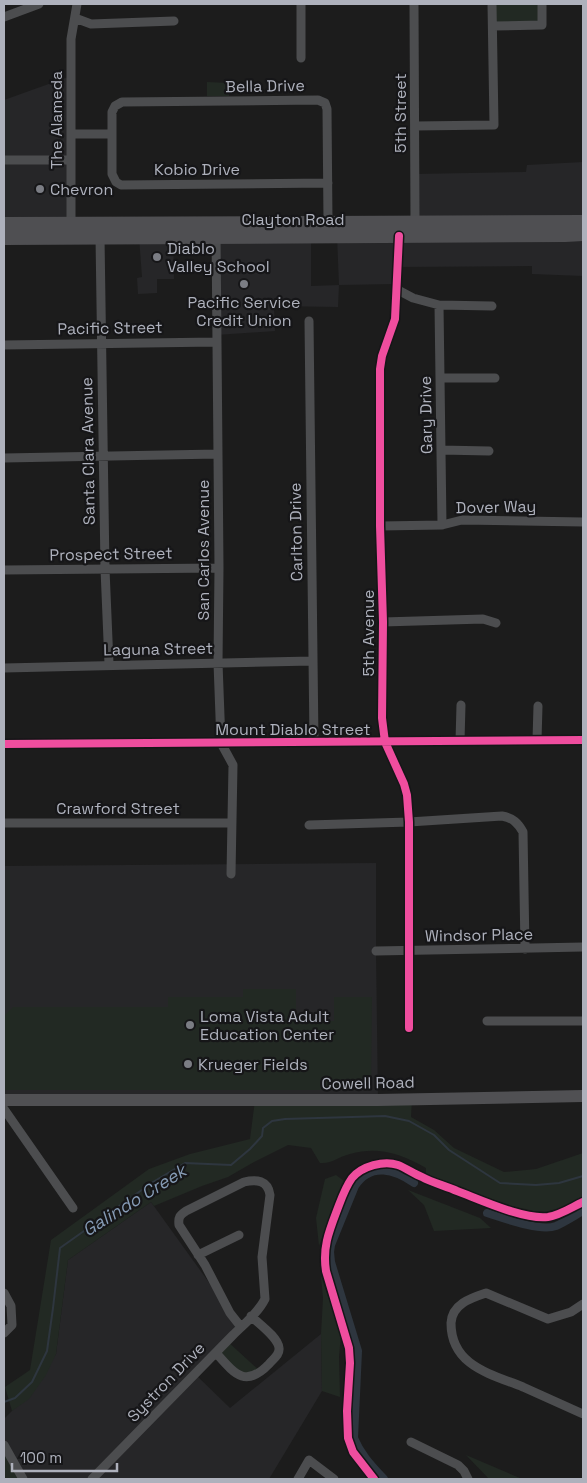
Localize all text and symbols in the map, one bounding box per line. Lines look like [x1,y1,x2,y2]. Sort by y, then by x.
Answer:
street label: The Alameda [46,71,67,169]
street label: 5th Street [390,73,411,153]
street label: Bella Drive [225,75,305,97]
street label: Kobio Drive [154,159,240,180]
place label: Chevron [50,179,113,200]
marker: Chevron [34,183,46,195]
street label: Clayton Road [241,209,345,230]
place label: Diablo Valley School [167,238,270,277]
marker: Diablo Valley School [151,251,163,263]
marker: Pacific Service Credit Union [238,278,250,290]
place label: Pacific Service Credit Union [187,292,301,331]
street label: Pacific Street [57,317,163,339]
street label: Gary Drive [415,376,437,454]
street label: Santa Clara Avenue [76,377,100,525]
street label: San Carlos Avenue [193,479,214,621]
street label: Carlton Drive [285,483,307,581]
street label: Dover Way [456,496,536,518]
street label: Prospect Street [49,542,173,566]
street label: 5th Avenue [358,589,379,677]
street label: Laguna Street [103,638,213,660]
street label: Mount Diablo Street [215,719,371,740]
street label: Crawford Street [56,798,180,819]
street label: Windsor Place [425,924,533,946]
place label: Loma Vista Adult Education Center [200,1006,334,1045]
marker: Loma Vista Adult Education Center [184,1019,196,1031]
place label: Krueger Fields [198,1054,308,1075]
marker: Krueger Fields [182,1058,194,1070]
street label: Cowell Road [321,1072,415,1094]
water label: Galindo Creek [78,1158,192,1241]
street label: Systron Drive [123,1338,209,1426]
scale bar [12,1440,118,1472]
text: 100 m [20,1448,62,1467]

